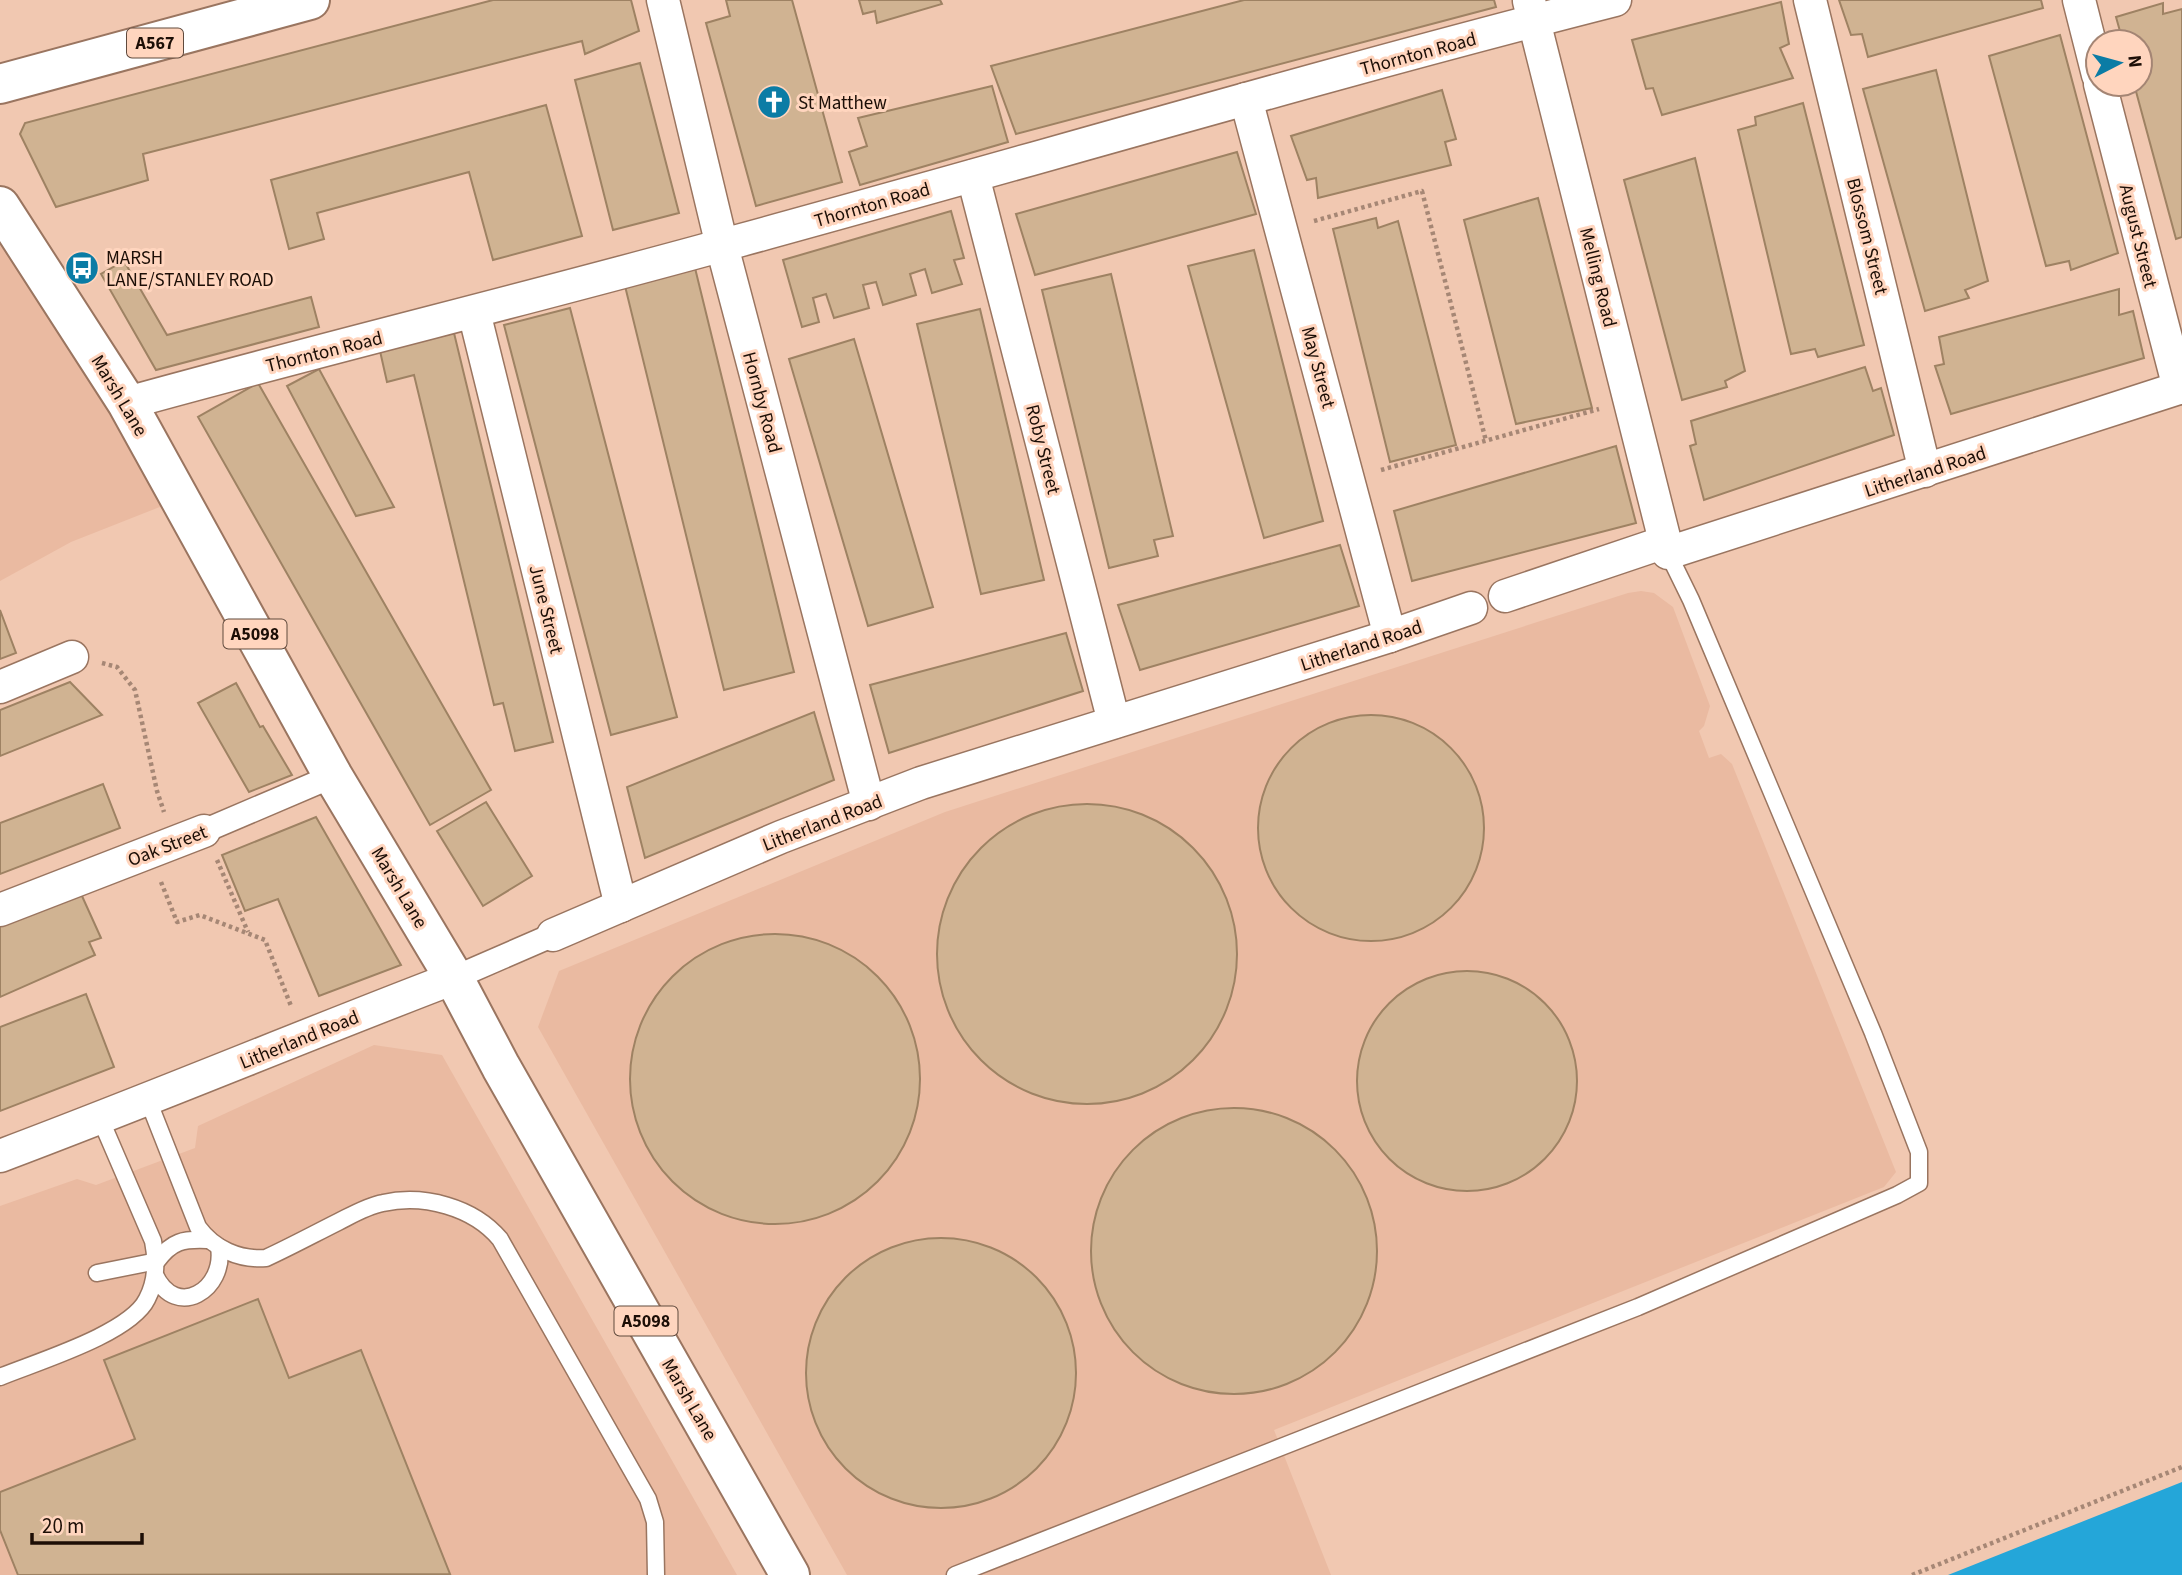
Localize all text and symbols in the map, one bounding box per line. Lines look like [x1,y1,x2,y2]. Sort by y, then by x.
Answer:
street label: Thornton Road [1357,26,1479,83]
road number: A567 [127,28,183,58]
north arrow [2084,28,2154,98]
text: N [2120,54,2149,69]
church icon: St Matthew [755,83,793,121]
place label: St Matthew [798,90,887,117]
street label: Blossom Street [1839,175,1894,298]
street label: Thornton Road [811,176,933,235]
street label: August Street [2112,182,2164,292]
street label: Melling Road [1572,225,1623,330]
place label: MARSH LANE/STANLEY ROAD [106,245,274,294]
bus stop icon: MARSH LANE/STANLEY ROAD [63,249,101,287]
street label: May Street [1294,323,1342,412]
street label: Thornton Road [263,325,385,380]
street label: Hornby Road [735,349,788,456]
street label: Marsh Lane [84,350,154,442]
street label: Roby Street [1018,402,1067,498]
street label: Litherland Road [1861,440,1990,505]
street label: June Street [521,562,570,657]
street label: Litherland Road [1297,614,1426,679]
road number: A5098 [224,620,286,648]
street label: Litherland Road [759,788,886,859]
street label: Oak Street [124,819,212,874]
street label: Marsh Lane [364,842,434,934]
street label: Litherland Road [236,1004,363,1077]
road number: A5098 [614,1306,678,1336]
street label: Marsh Lane [654,1354,723,1446]
scale bar [32,1502,142,1546]
text: 20 m [42,1511,84,1541]

